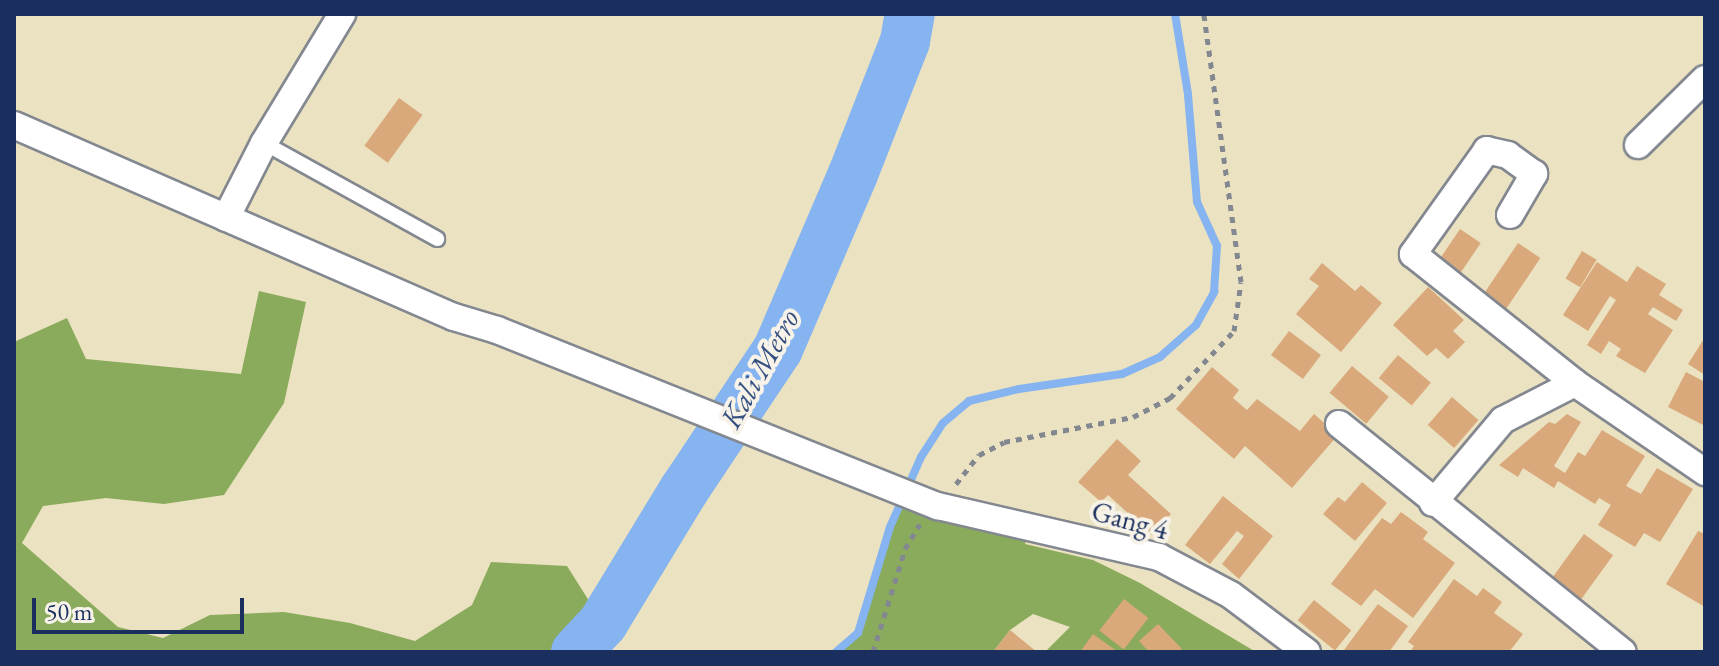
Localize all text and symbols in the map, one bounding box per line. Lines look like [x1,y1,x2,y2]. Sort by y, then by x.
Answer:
water label: Kali Metro [713,303,807,435]
street label: Gang 4 [1088,494,1172,546]
scale bar [36,582,248,632]
text: 50 m [46,596,93,627]

